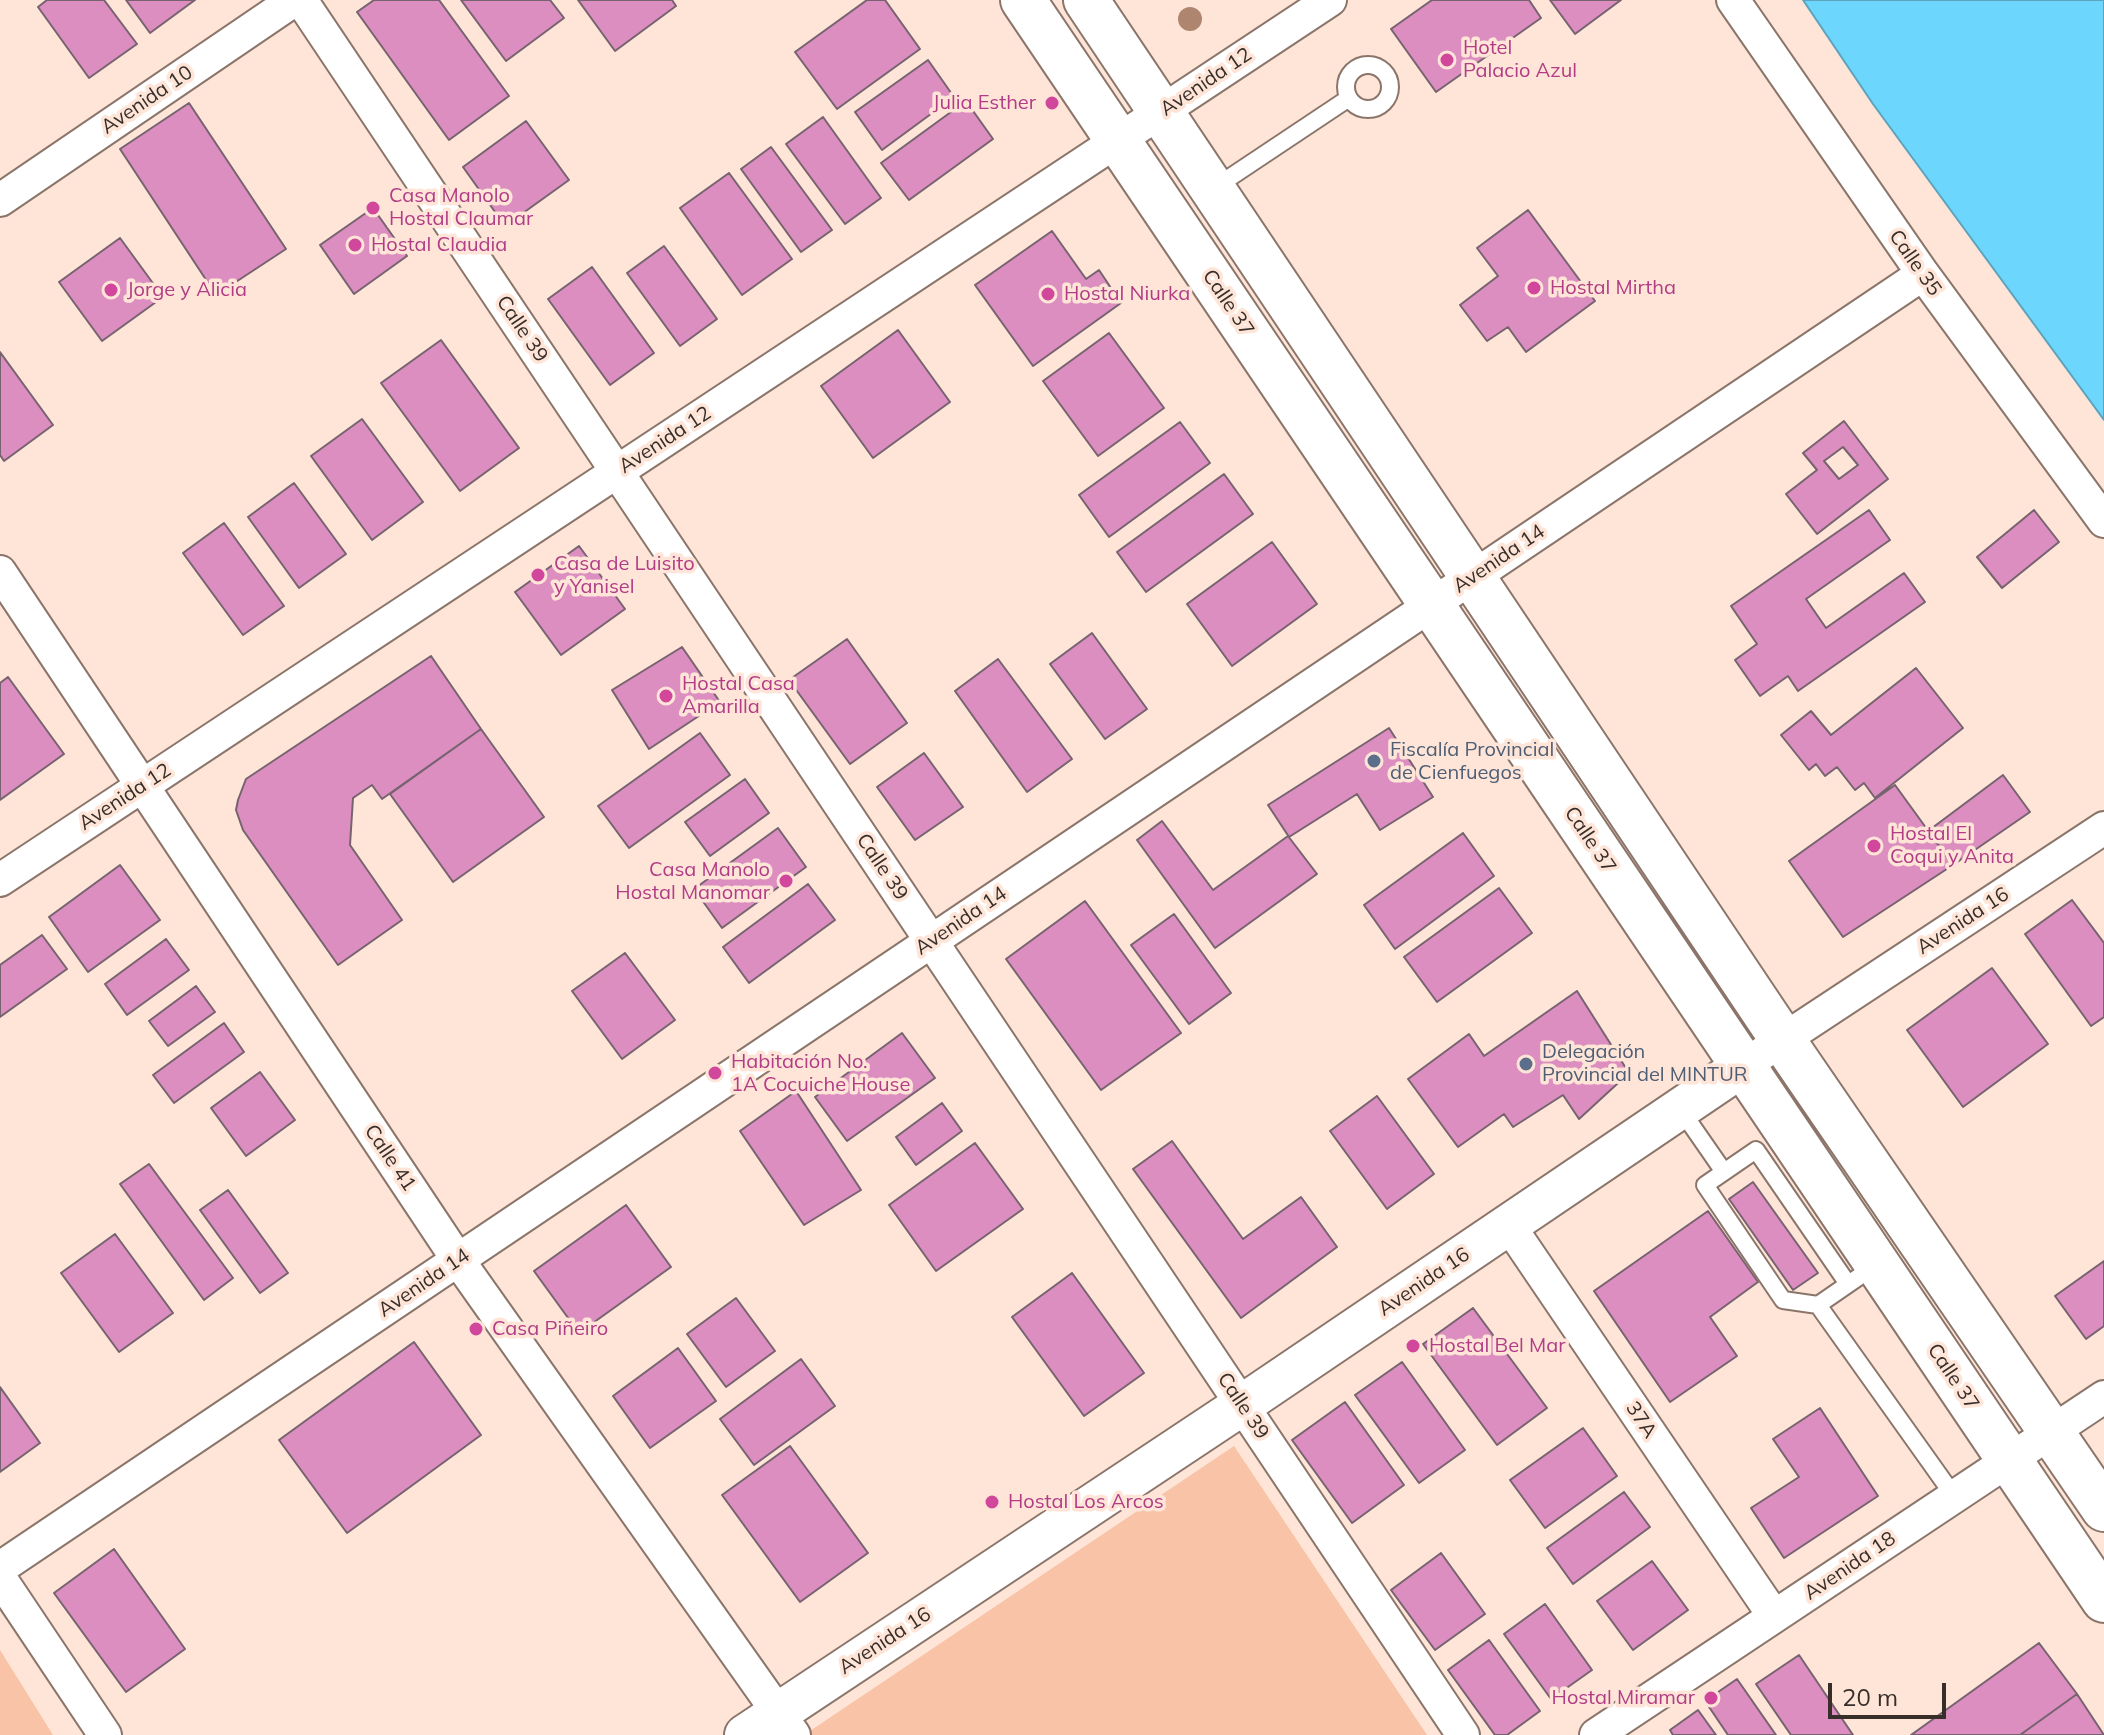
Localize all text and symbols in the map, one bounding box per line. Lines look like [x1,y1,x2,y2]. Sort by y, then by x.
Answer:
place label: Hotel Palacio Azul [1463,36,1577,83]
street label: Avenida 12 [1156,43,1256,121]
marker: Hotel Palacio Azul [1438,51,1456,69]
street label: Avenida 10 [97,61,197,139]
place label: Julia Esther [933,91,1036,115]
marker: Julia Esther [1043,94,1061,112]
place label: Casa Manolo Hostal Claumar [389,184,533,231]
marker: Casa Manolo Hostal Claumar [364,199,382,217]
street label: Calle 35 [1884,225,1946,301]
place label: Hostal Claudia [371,233,507,257]
marker: Hostal Claudia [346,236,364,254]
street label: Calle 37 [1197,265,1259,341]
place label: Hostal Mirtha [1550,276,1676,300]
place label: Jorge y Alicia [127,278,247,302]
marker: Hostal Mirtha [1525,279,1543,297]
marker: Jorge y Alicia [102,281,120,299]
place label: Hostal Niurka [1064,282,1190,306]
marker: Hostal Niurka [1039,285,1057,303]
street label: Calle 39 [491,291,553,367]
street label: Avenida 12 [614,401,716,479]
street label: Avenida 14 [1449,520,1549,598]
place label: Casa de Luisito y Yanisel [554,552,695,599]
marker: Casa de Luisito y Yanisel [529,566,547,584]
place label: Hostal Casa Amarilla [682,672,795,719]
marker: Hostal Casa Amarilla [657,687,675,705]
place label: Fiscalía Provincial de Cienfuegos [1390,738,1554,785]
marker: Fiscalía Provincial de Cienfuegos [1365,752,1383,770]
street label: Avenida 12 [74,758,176,836]
street label: Calle 37 [1559,802,1621,878]
place label: Hostal El Coqui y Anita [1890,822,2014,869]
street label: Calle 39 [851,829,913,905]
marker: Hostal El Coqui y Anita [1865,837,1883,855]
place label: Casa Manolo Hostal Manomar [615,858,770,905]
marker: Casa Manolo Hostal Manomar [777,872,795,890]
street label: Avenida 14 [911,882,1011,960]
street label: Avenida 16 [1912,882,2014,960]
place label: Delegación Provincial del MINTUR [1542,1040,1748,1087]
place label: Habitación No. 1A Cocuiche House [731,1050,910,1097]
marker: Delegación Provincial del MINTUR [1517,1055,1535,1073]
marker: Habitación No. 1A Cocuiche House [706,1064,724,1082]
street label: Calle 41 [359,1120,421,1196]
street label: Avenida 16 [1374,1243,1474,1321]
street label: Avenida 14 [374,1244,474,1322]
place label: Casa Piñeiro [492,1317,608,1341]
marker: Casa Piñeiro [467,1320,485,1338]
place label: Hostal Bel Mar [1429,1334,1565,1358]
marker: Hostal Bel Mar [1404,1337,1422,1355]
street label: Calle 37 [1922,1339,1984,1415]
street label: Calle 39 [1212,1368,1274,1444]
street label: 37A [1620,1397,1662,1443]
place label: Hostal Los Arcos [1008,1490,1164,1514]
marker: Hostal Los Arcos [983,1493,1001,1511]
street label: Avenida 18 [1800,1527,1900,1605]
street label: Avenida 16 [834,1602,936,1680]
scale bar [1832,1667,1950,1717]
text: 20 m [1842,1682,1898,1712]
place label: Hostal Miramar [1552,1686,1695,1710]
marker: Hostal Miramar [1702,1689,1720,1707]

